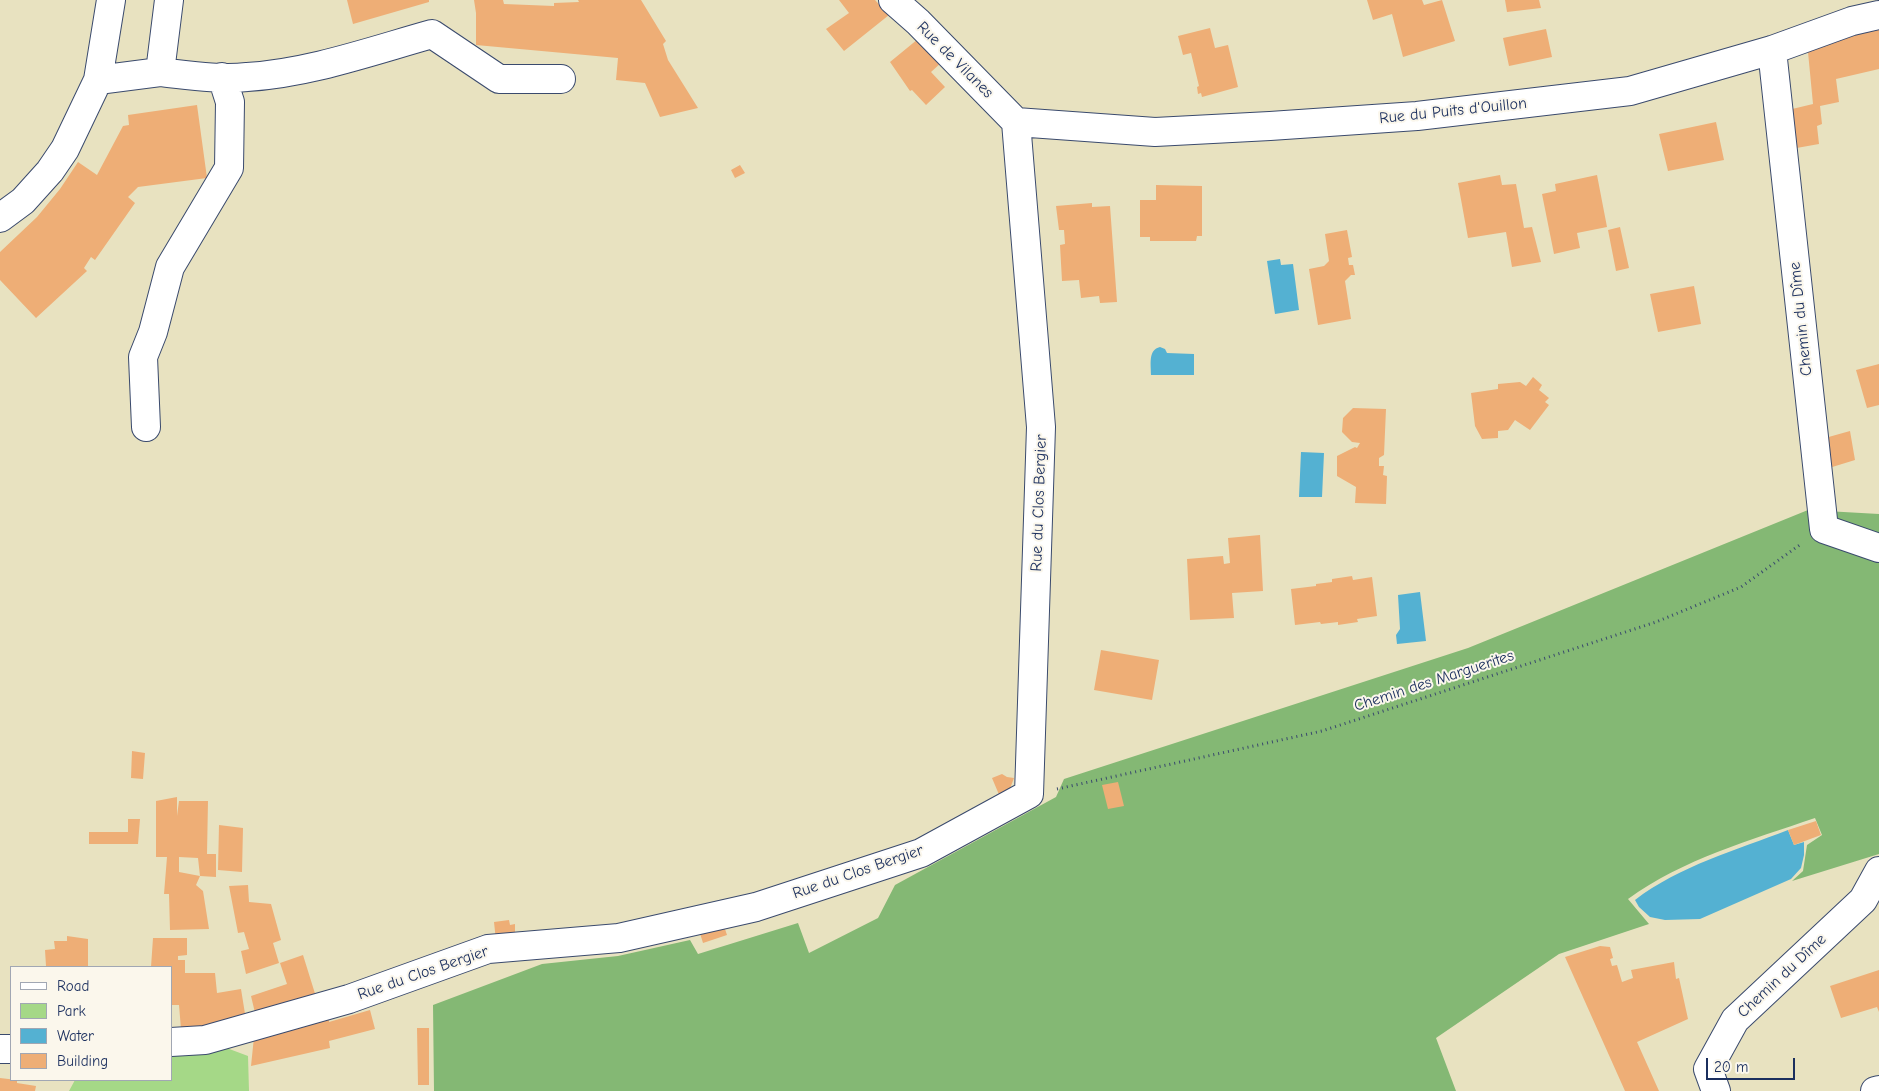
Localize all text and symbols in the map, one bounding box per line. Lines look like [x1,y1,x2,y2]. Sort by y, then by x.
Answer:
street label: Rue de Vilanes [913,18,997,102]
street label: Rue du Puits d'Ouillon [1378,94,1528,128]
street label: Chemin du Dîme [1785,261,1817,377]
street label: Rue du Clos Bergier [1027,434,1051,572]
street label: Chemin des Marguerites [1352,646,1516,716]
street label: Rue du Clos Bergier [790,841,926,903]
street label: Chemin du Dîme [1734,930,1830,1022]
street label: Rue du Clos Bergier [355,942,491,1004]
legend [10,966,172,1081]
text: Road [57,977,89,995]
text: Park [57,1002,86,1020]
text: Water [57,1027,94,1045]
scale bar [1709,1048,1798,1080]
text: Building [57,1052,108,1070]
text: 20 m [1714,1058,1748,1076]

